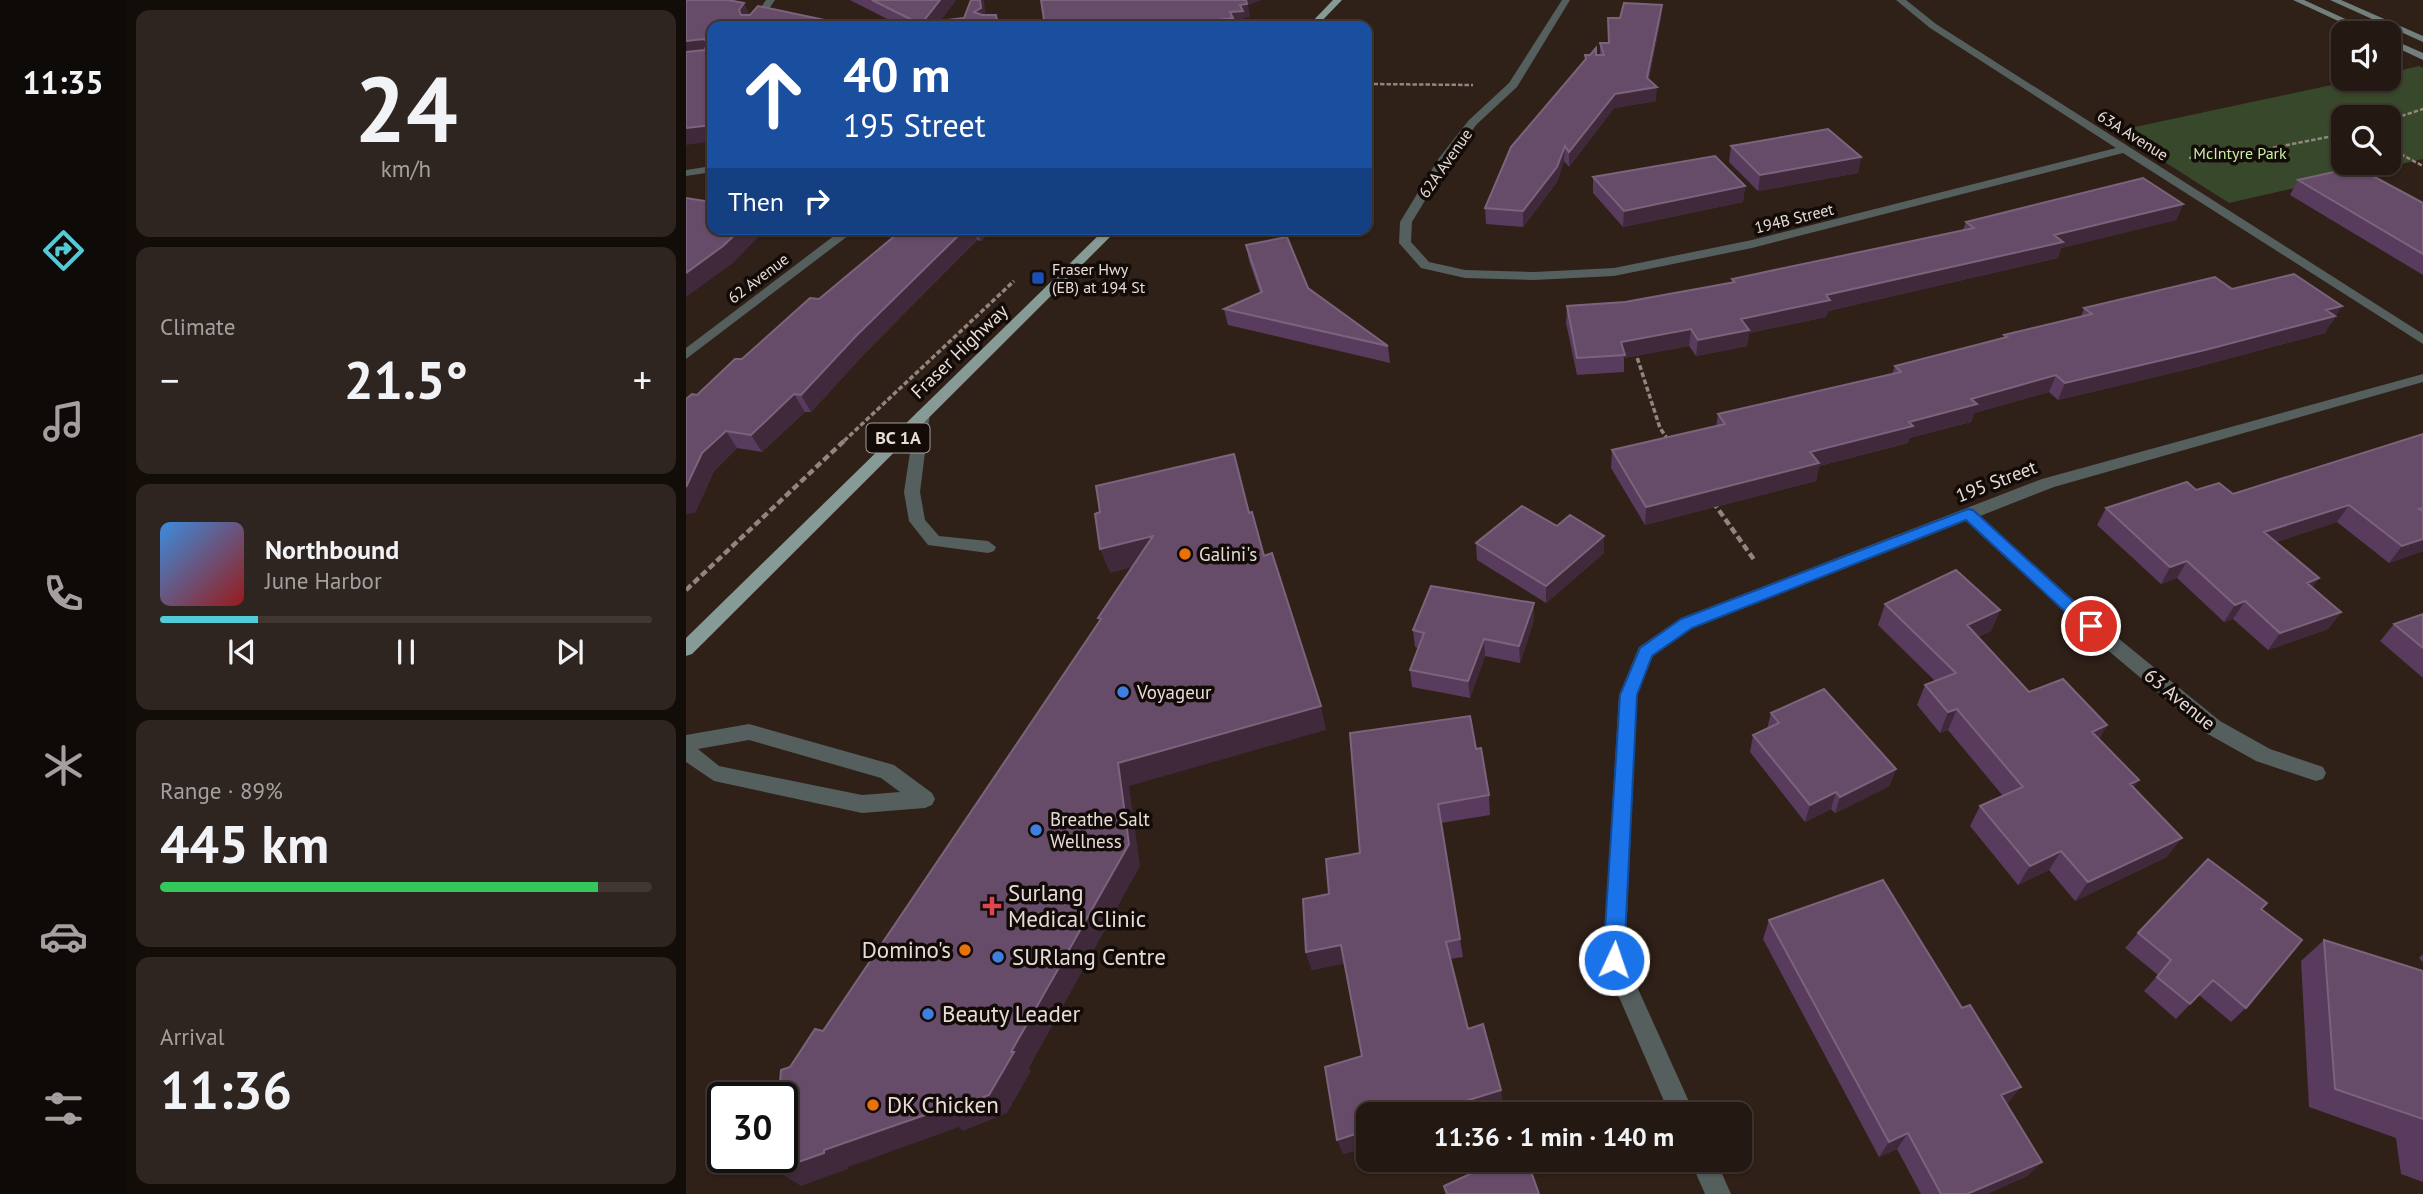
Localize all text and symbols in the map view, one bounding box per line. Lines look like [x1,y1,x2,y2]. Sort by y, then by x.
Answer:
map controls [2331,21,2401,175]
button: sound [2331,21,2401,91]
text: 40 m [843,42,950,106]
text: 24 [354,49,458,167]
icon: ahead [728,49,819,140]
text: 11:35 [22,61,104,103]
text: 195 Street [843,104,986,146]
street label: 63A Avenue [2094,105,2172,165]
button: search [2331,105,2401,175]
street label: 62A Avenue [1414,125,1476,201]
park label: McIntyre Park [2193,143,2287,163]
text: km/h [381,154,431,183]
icon: right [798,182,836,220]
text: Then [728,185,784,218]
street label: 194B Street [1752,198,1836,237]
icon: directions [39,226,88,275]
street label: 62 Avenue [724,249,792,307]
place label: Fraser Hwy (EB) at 194 St [1052,259,1146,297]
marker: Fraser Hwy (EB) at 194 St [1030,270,1046,286]
street label: Fraser Highway [905,299,1013,403]
text: Climate [160,312,235,341]
text: 21.5° [344,346,468,413]
text: − [160,355,179,404]
text: + [633,355,652,404]
icon: music [39,397,88,446]
road number: BC 1A [866,424,930,452]
street label: 195 Street [1952,454,2040,507]
text: Northbound [265,533,399,566]
place label: Galini's [1199,542,1257,566]
marker: Galini's [1177,546,1193,562]
text: June Harbor [265,566,382,595]
icon: phone [39,569,88,618]
pin [2061,596,2121,656]
icon: arrive [2072,607,2110,645]
icon: previous [223,633,261,671]
icon: pause [387,633,425,671]
icon: next [551,633,589,671]
street label: 63 Avenue [2140,663,2220,735]
place label: Voyageur [1136,680,1212,704]
marker: Voyageur [1115,684,1131,700]
icon: climate [39,741,88,790]
text: Range · 89% [160,776,283,805]
place label: Breathe Salt Wellness [1050,807,1150,853]
text: 445 km [160,810,329,877]
marker: Breathe Salt Wellness [1028,822,1044,838]
place label: Surlang Medical Clinic [1008,878,1146,933]
marker: Surlang Medical Clinic [982,896,1002,916]
icon: car [39,912,88,961]
position arrow [1577,923,1651,997]
place label: Domino's [862,935,951,964]
marker: Domino's [957,942,973,958]
place label: SURlang Centre [1012,942,1166,971]
marker: SURlang Centre [990,949,1006,965]
place label: Beauty Leader [942,999,1080,1028]
marker: Beauty Leader [920,1006,936,1022]
text: Arrival [160,1022,224,1051]
text: 11:36 [160,1056,292,1123]
speed limit sign: 30 [707,1082,798,1173]
icon: filters [39,1084,88,1133]
place label: DK Chicken [887,1090,999,1119]
marker: DK Chicken [865,1097,881,1113]
text: 11:36 · 1 min · 140 m [1434,1120,1674,1153]

